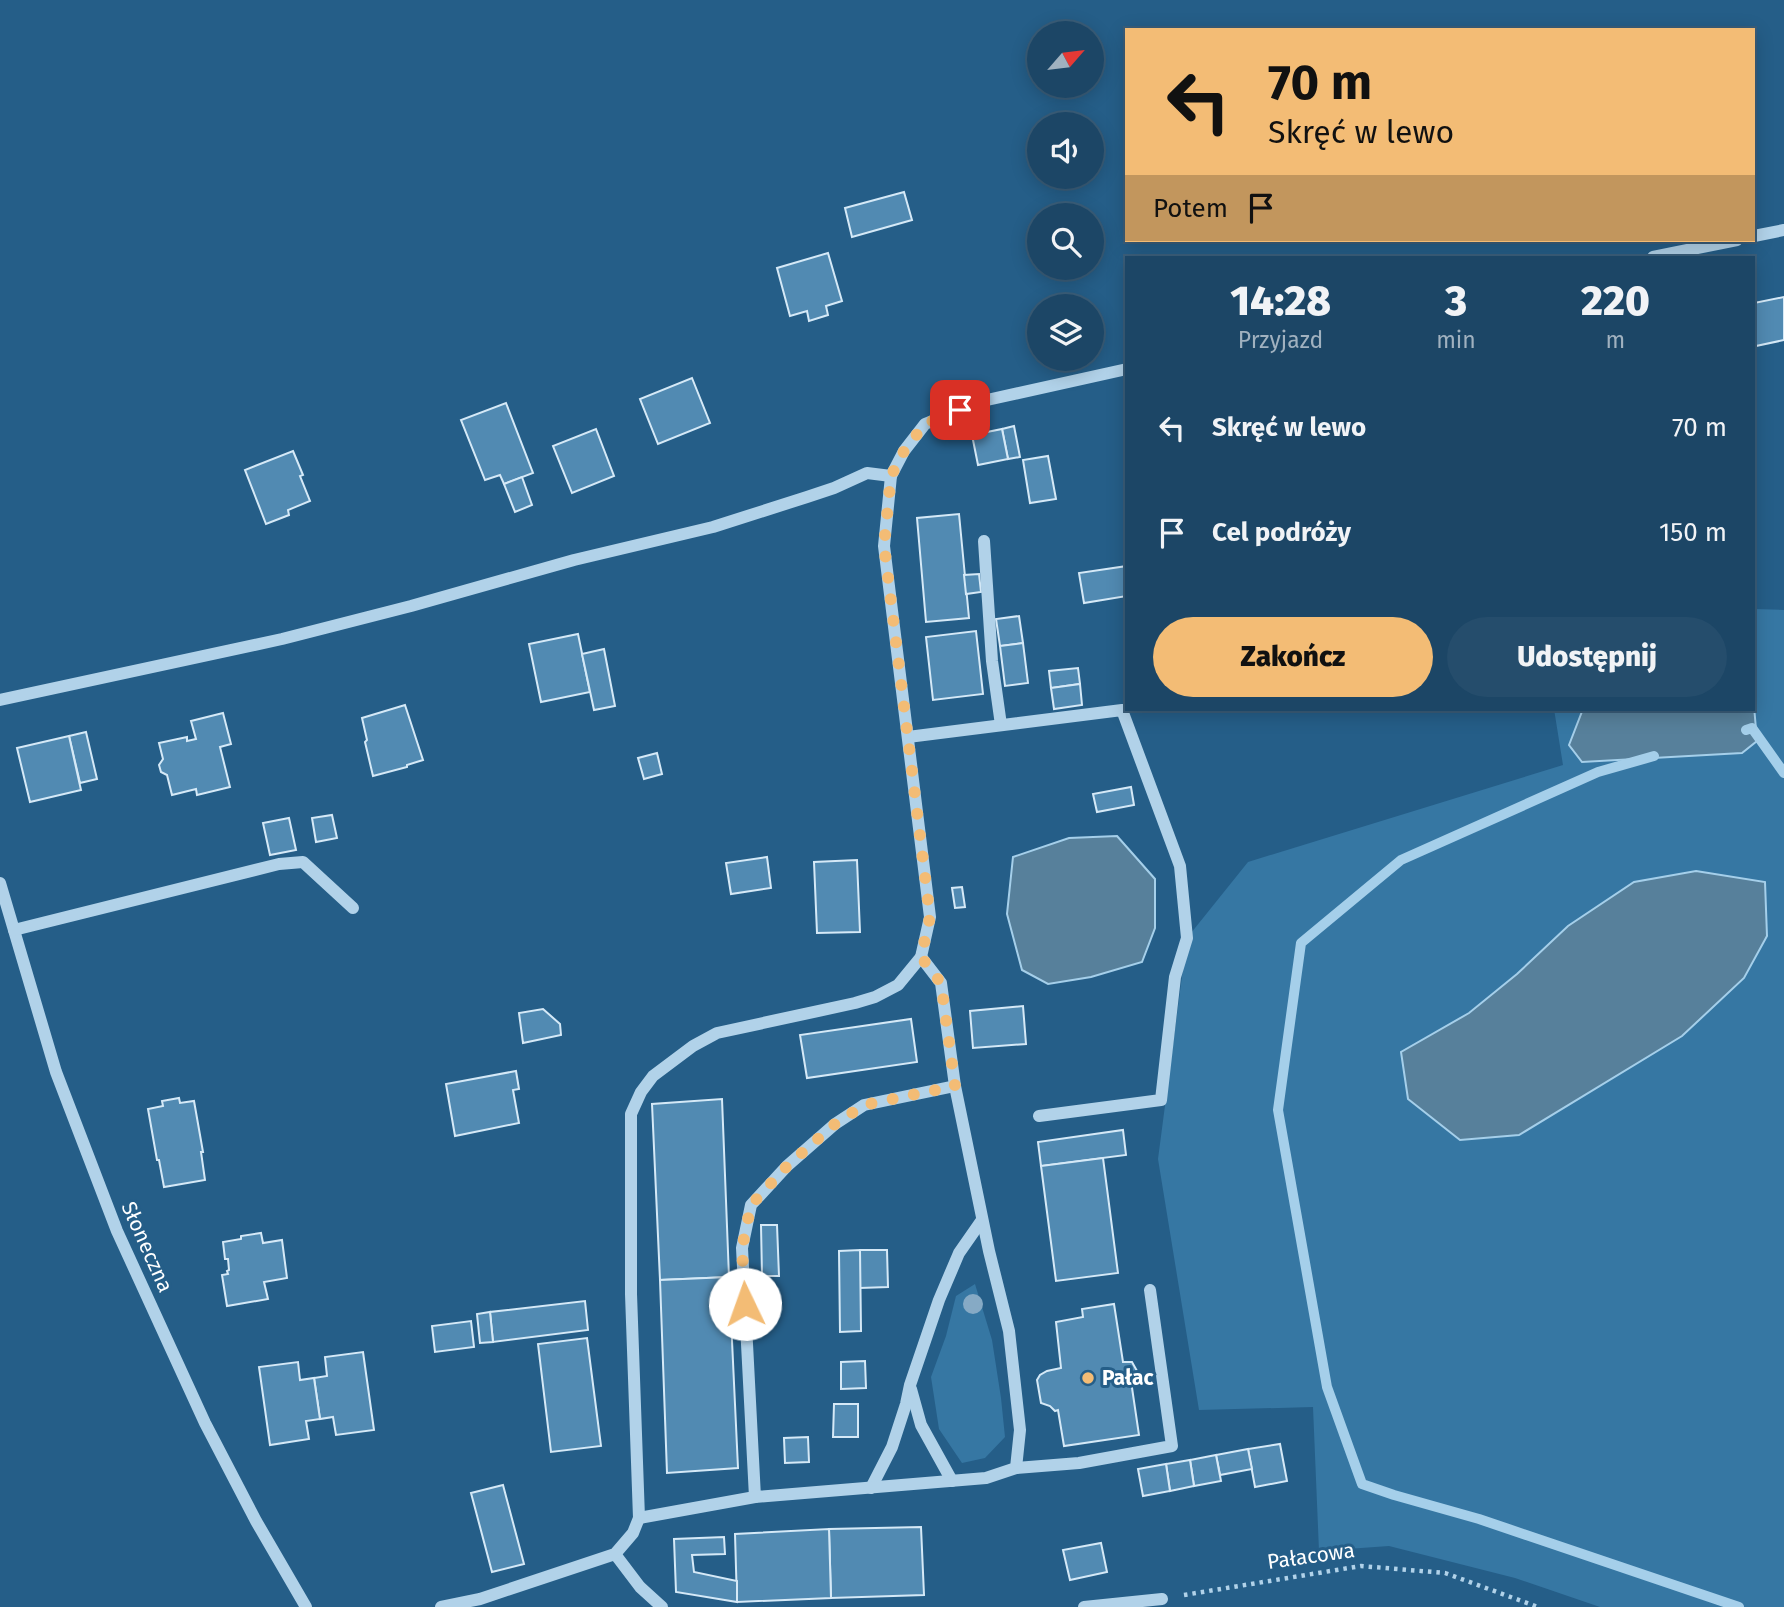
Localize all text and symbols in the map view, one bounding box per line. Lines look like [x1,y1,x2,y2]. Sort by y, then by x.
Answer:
north arrow [1027,21,1104,98]
map controls [1027,21,1104,371]
text: 70 m [1268,53,1372,112]
icon: left [1153,56,1244,147]
button: sound [1027,112,1104,189]
text: Skręć w lewo [1268,113,1454,151]
icon: arrive [1242,189,1280,227]
text: Potem [1153,193,1228,224]
button: search [1027,203,1104,280]
text: 14:28 [1230,276,1331,326]
text: 3 [1445,276,1467,326]
text: 220 [1581,276,1650,326]
button: layers [1027,294,1104,371]
text: Przyjazd [1238,326,1323,354]
text: min [1436,326,1476,354]
text: m [1606,326,1625,354]
pin [930,380,990,440]
icon: arrive [941,391,979,429]
icon: left [1153,409,1191,447]
text: Skręć w lewo [1212,412,1366,443]
text: 70 m [1672,412,1727,443]
icon: arrive [1153,514,1191,552]
text: Cel podróży [1212,517,1351,548]
text: 150 m [1659,517,1727,548]
button: Zakończ [1153,617,1433,697]
button: Udostępnij [1447,617,1727,697]
street label: Słoneczna [115,1198,179,1296]
position arrow [708,1267,782,1341]
place label: Pałac [1102,1365,1154,1391]
marker: Pałac [1080,1370,1096,1386]
street label: Pałacowa [1266,1537,1356,1575]

